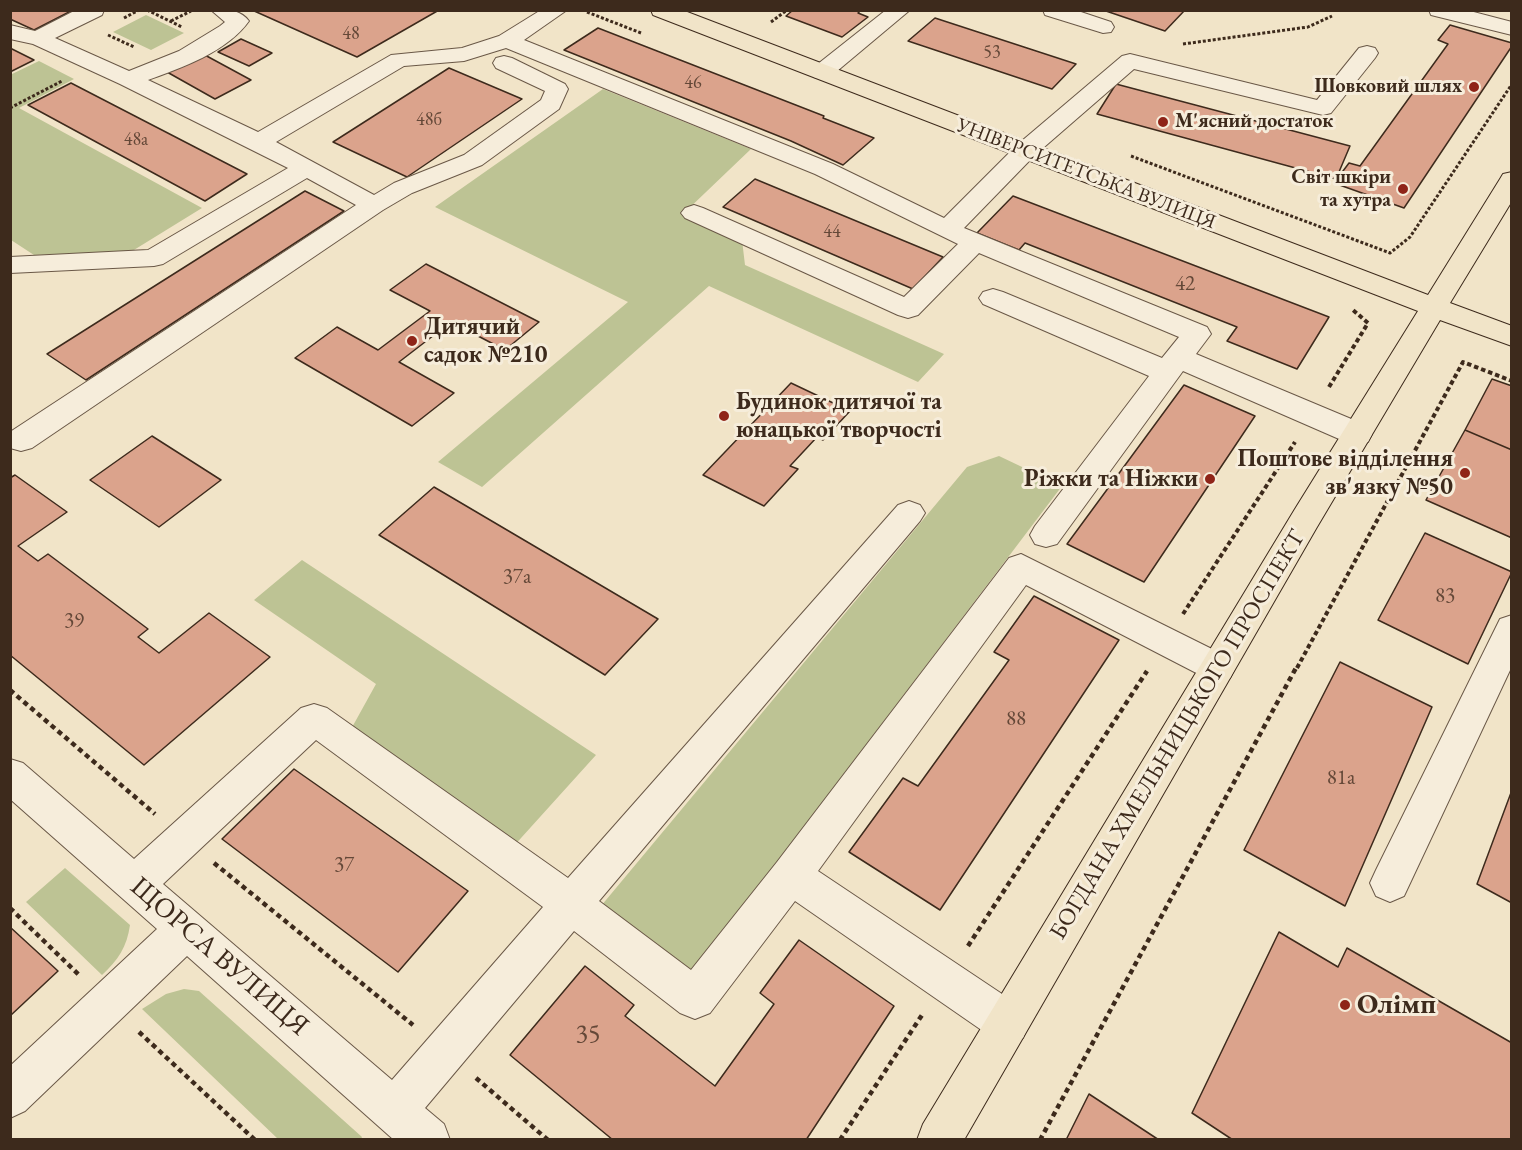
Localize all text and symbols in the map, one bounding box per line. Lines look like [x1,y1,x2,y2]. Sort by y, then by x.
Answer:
house number: 48 [342,23,360,45]
house number: 53 [983,42,1001,64]
house number: 46 [684,72,702,94]
place label: Шовковий шлях [1315,75,1462,99]
marker: Шовковий шлях [1467,80,1481,94]
house number: 48б [416,109,442,131]
place label: М'ясний достаток [1175,110,1333,134]
street label: УНІВЕРСИТЕТСЬКА ВУЛИЦЯ [953,113,1219,235]
marker: М'ясний достаток [1156,115,1170,129]
house number: 48а [124,129,148,151]
place label: Світ шкіри та хутра [1292,166,1391,213]
marker: Світ шкіри та хутра [1396,182,1410,196]
house number: 44 [823,221,841,243]
house number: 42 [1175,271,1195,297]
place label: Дитячий садок №210 [424,313,547,369]
marker: Дитячий садок №210 [405,334,419,348]
place label: Будинок дитячої та юнацької творчості [736,388,942,444]
marker: Будинок дитячої та юнацької творчості [717,409,731,423]
place label: Поштове відділення зв'язку №50 [1237,445,1453,501]
place label: Ріжки та Ніжки [1024,465,1198,493]
marker: Поштове відділення зв'язку №50 [1458,466,1472,480]
marker: Ріжки та Ніжки [1203,472,1217,486]
street label: БОГДАНА ХМЕЛЬНИЦЬКОГО ПРОСПЕКТ [1044,525,1312,945]
house number: 37а [503,564,531,590]
house number: 83 [1435,583,1455,609]
house number: 39 [64,608,84,634]
house number: 88 [1006,706,1026,732]
house number: 81а [1327,765,1355,791]
house number: 37 [334,852,354,878]
street label: ЩОРСА ВУЛИЦЯ [123,870,315,1044]
place label: Олімп [1357,988,1436,1022]
marker: Олімп [1338,998,1352,1012]
house number: 35 [576,1019,600,1051]

